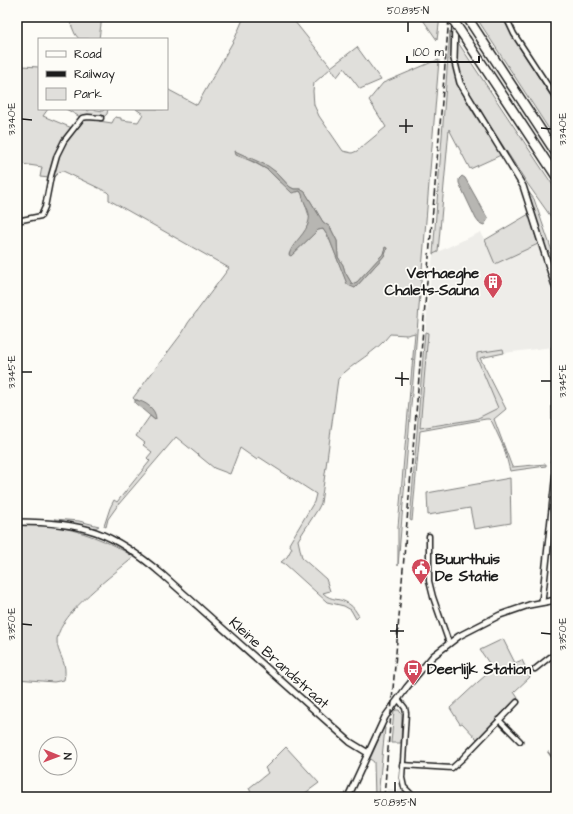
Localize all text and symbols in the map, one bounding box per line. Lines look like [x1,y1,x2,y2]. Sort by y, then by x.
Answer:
text: 50.835°N [387,4,429,18]
legend [38,38,168,110]
scale bar [407,38,479,64]
text: 100 m [413,44,444,61]
text: Road [74,46,102,63]
text: Railway [74,66,115,84]
text: Park [74,86,102,103]
text: 3.340°E [5,103,19,135]
text: 3.340°E [556,113,570,145]
place label: Verhaeghe Chalets-Sauna [385,263,479,301]
building icon: Verhaeghe Chalets-Sauna [482,271,504,299]
text: 3.345°E [5,355,19,389]
text: 3.345°E [556,364,570,398]
place label: Buurthuis De Statie [435,549,501,587]
public building icon: Buurthuis De Statie [410,557,432,585]
text: 3.350°E [5,607,19,641]
street label: Kleine Brandstraat [224,612,334,714]
text: 3.350°E [556,617,570,651]
bus stop icon: Deerlijk Station [402,658,424,686]
place label: Deerlijk Station [427,659,532,680]
north arrow [38,736,78,776]
text: N [60,753,75,760]
text: 50.835°N [374,796,416,810]

